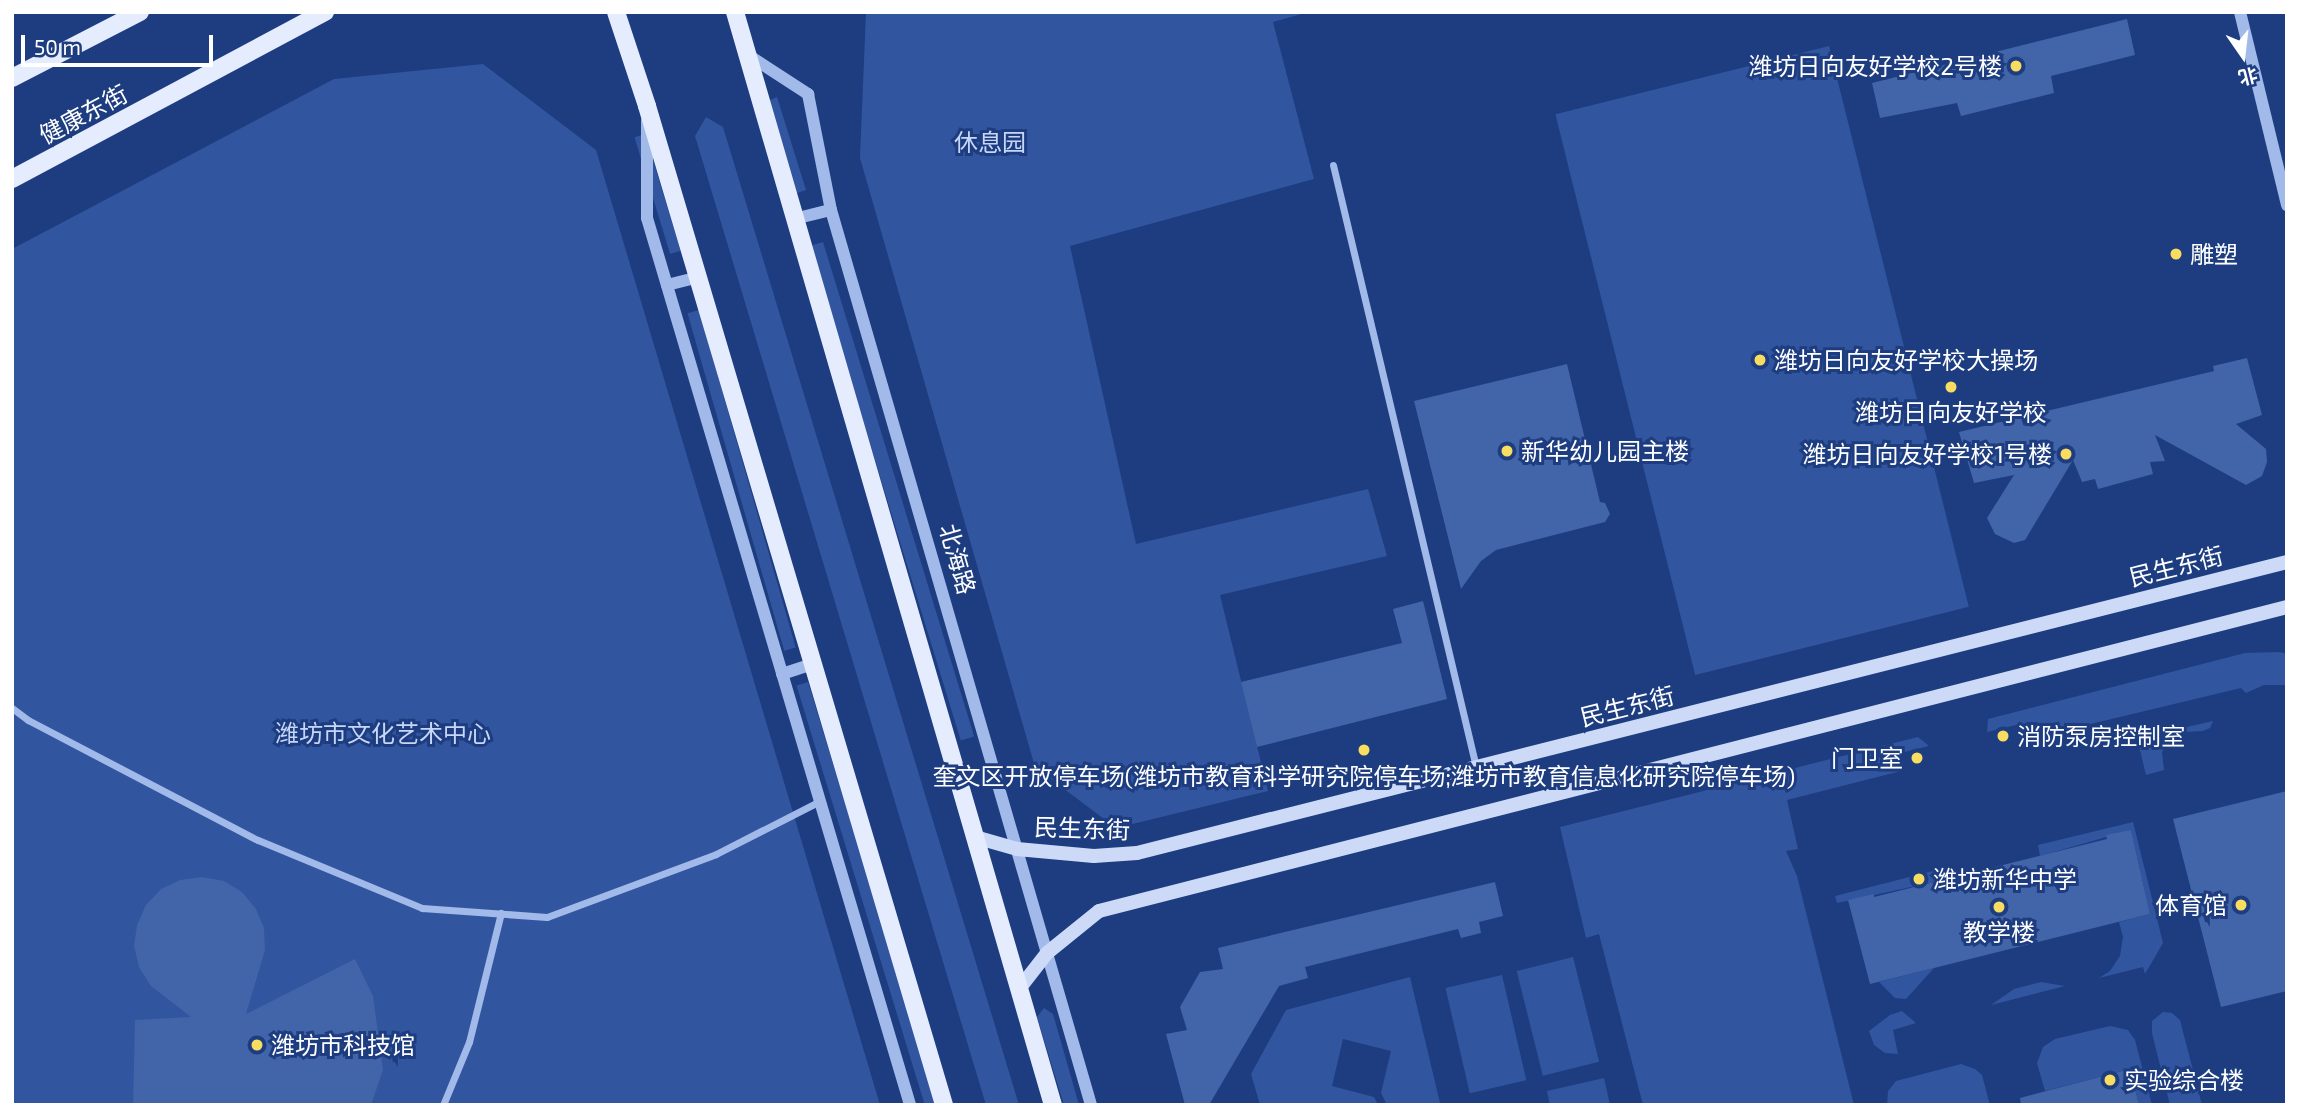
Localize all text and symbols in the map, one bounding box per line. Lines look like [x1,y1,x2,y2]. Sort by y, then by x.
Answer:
scale bar [24,21,217,65]
north arrow [2208,21,2278,91]
text: 50 m [34,34,81,59]
place label: 潍坊日向友好学校2号楼 [1749,52,2002,80]
marker: 潍坊日向友好学校2号楼 [2008,58,2024,74]
text: 北 [2236,63,2260,90]
street label: 健康东街 [34,79,132,149]
park label: 休息园 [954,128,1026,156]
place label: 雕塑 [2190,240,2238,268]
marker: 雕塑 [2168,246,2184,262]
place label: 潍坊日向友好学校大操场 [1774,346,2038,374]
marker: 潍坊日向友好学校大操场 [1752,352,1768,368]
marker: 潍坊日向友好学校 [1943,379,1959,395]
place label: 潍坊日向友好学校 [1855,398,2047,426]
place label: 新华幼儿园主楼 [1521,437,1689,465]
place label: 潍坊日向友好学校1号楼 [1802,440,2052,468]
marker: 新华幼儿园主楼 [1499,443,1515,459]
marker: 潍坊日向友好学校1号楼 [2058,446,2074,462]
street label: 北海路 [934,520,982,598]
street label: 民生东街 [2126,540,2226,592]
street label: 民生东街 [1577,680,1677,732]
park label: 潍坊市文化艺术中心 [275,719,491,747]
place label: 消防泵房控制室 [2017,722,2185,750]
marker: 消防泵房控制室 [1995,728,2011,744]
marker: 奎文区开放停车场(潍坊市教育科学研究院停车场;潍坊市教育信息化研究院停车场) [1356,742,1372,758]
place label: 门卫室 [1831,744,1903,772]
marker: 门卫室 [1909,750,1925,766]
place label: 奎文区开放停车场(潍坊市教育科学研究院停车场;潍坊市教育信息化研究院停车场) [933,762,1795,790]
street label: 民生东街 [1034,812,1130,844]
place label: 潍坊新华中学 [1933,865,2077,893]
marker: 潍坊新华中学 [1911,871,1927,887]
place label: 体育馆 [2155,891,2227,919]
marker: 体育馆 [2233,897,2249,913]
marker: 教学楼 [1991,899,2007,915]
place label: 教学楼 [1963,918,2035,946]
place label: 潍坊市科技馆 [271,1031,415,1059]
marker: 潍坊市科技馆 [249,1037,265,1053]
place label: 实验综合楼 [2124,1066,2244,1094]
marker: 实验综合楼 [2102,1072,2118,1088]

